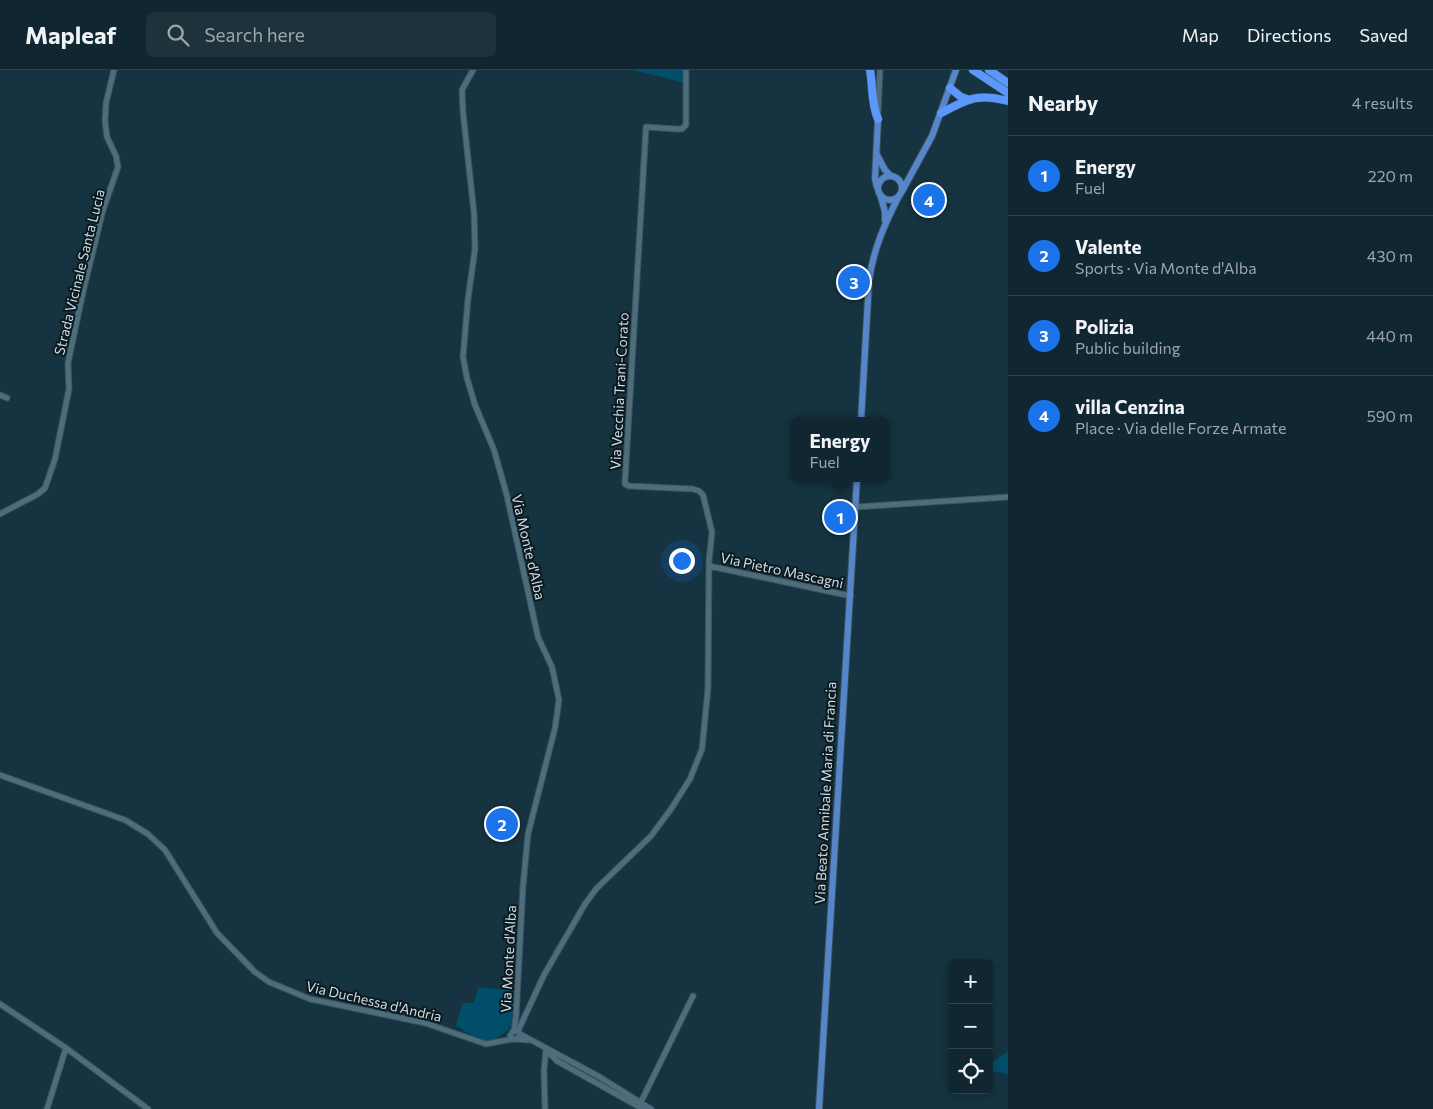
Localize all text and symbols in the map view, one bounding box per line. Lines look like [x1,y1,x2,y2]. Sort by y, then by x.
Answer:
search box [146,12,496,57]
text: Mapleaf [25,20,116,49]
icon: search [164,21,192,49]
text: Search here [204,23,305,46]
text: Map [1182,24,1219,46]
text: Directions [1247,24,1331,46]
text: Saved [1359,24,1408,46]
text: Nearby [1028,90,1098,115]
text: 4 results [1352,93,1413,112]
text: Energy [1075,155,1136,178]
text: 1 [1040,166,1048,185]
text: 220 m [1368,166,1413,185]
text: Fuel [1075,178,1105,197]
pin: 4 [913,181,945,219]
street label: Strada Vicinale Santa Lucia [50,187,108,357]
text: Valente [1075,235,1142,258]
text: 2 [1039,246,1049,265]
text: 430 m [1367,246,1413,265]
text: Sports · Via Monte d'Alba [1075,258,1257,277]
pin: 3 [838,263,870,301]
street label: Via Vecchia Trani-Corato [606,312,632,470]
text: Polizia [1075,315,1134,338]
text: 3 [1039,326,1049,345]
text: 440 m [1366,326,1413,345]
text: Public building [1075,338,1180,357]
text: villa Cenzina [1075,395,1185,418]
text: 4 [1039,406,1049,425]
text: 590 m [1367,406,1413,425]
popup [791,417,889,482]
text: Place · Via delle Forze Armate [1075,418,1286,437]
text: Energy [809,429,871,452]
text: Fuel [809,452,840,471]
street label: Via Monte d'Alba [509,493,549,601]
pin: 1 [824,498,856,536]
your location [669,548,695,574]
street label: Via Pietro Mascagni [719,549,845,591]
street label: Via Beato Annibale Maria di Francia [811,681,839,905]
pin: 2 [486,805,518,843]
street label: Via Monte d'Alba [497,905,519,1013]
map controls [948,959,993,1094]
button: + [948,959,993,1004]
street label: Via Duchessa d'Andria [304,977,444,1025]
button: − [948,1004,993,1049]
button: locate [948,1049,993,1094]

